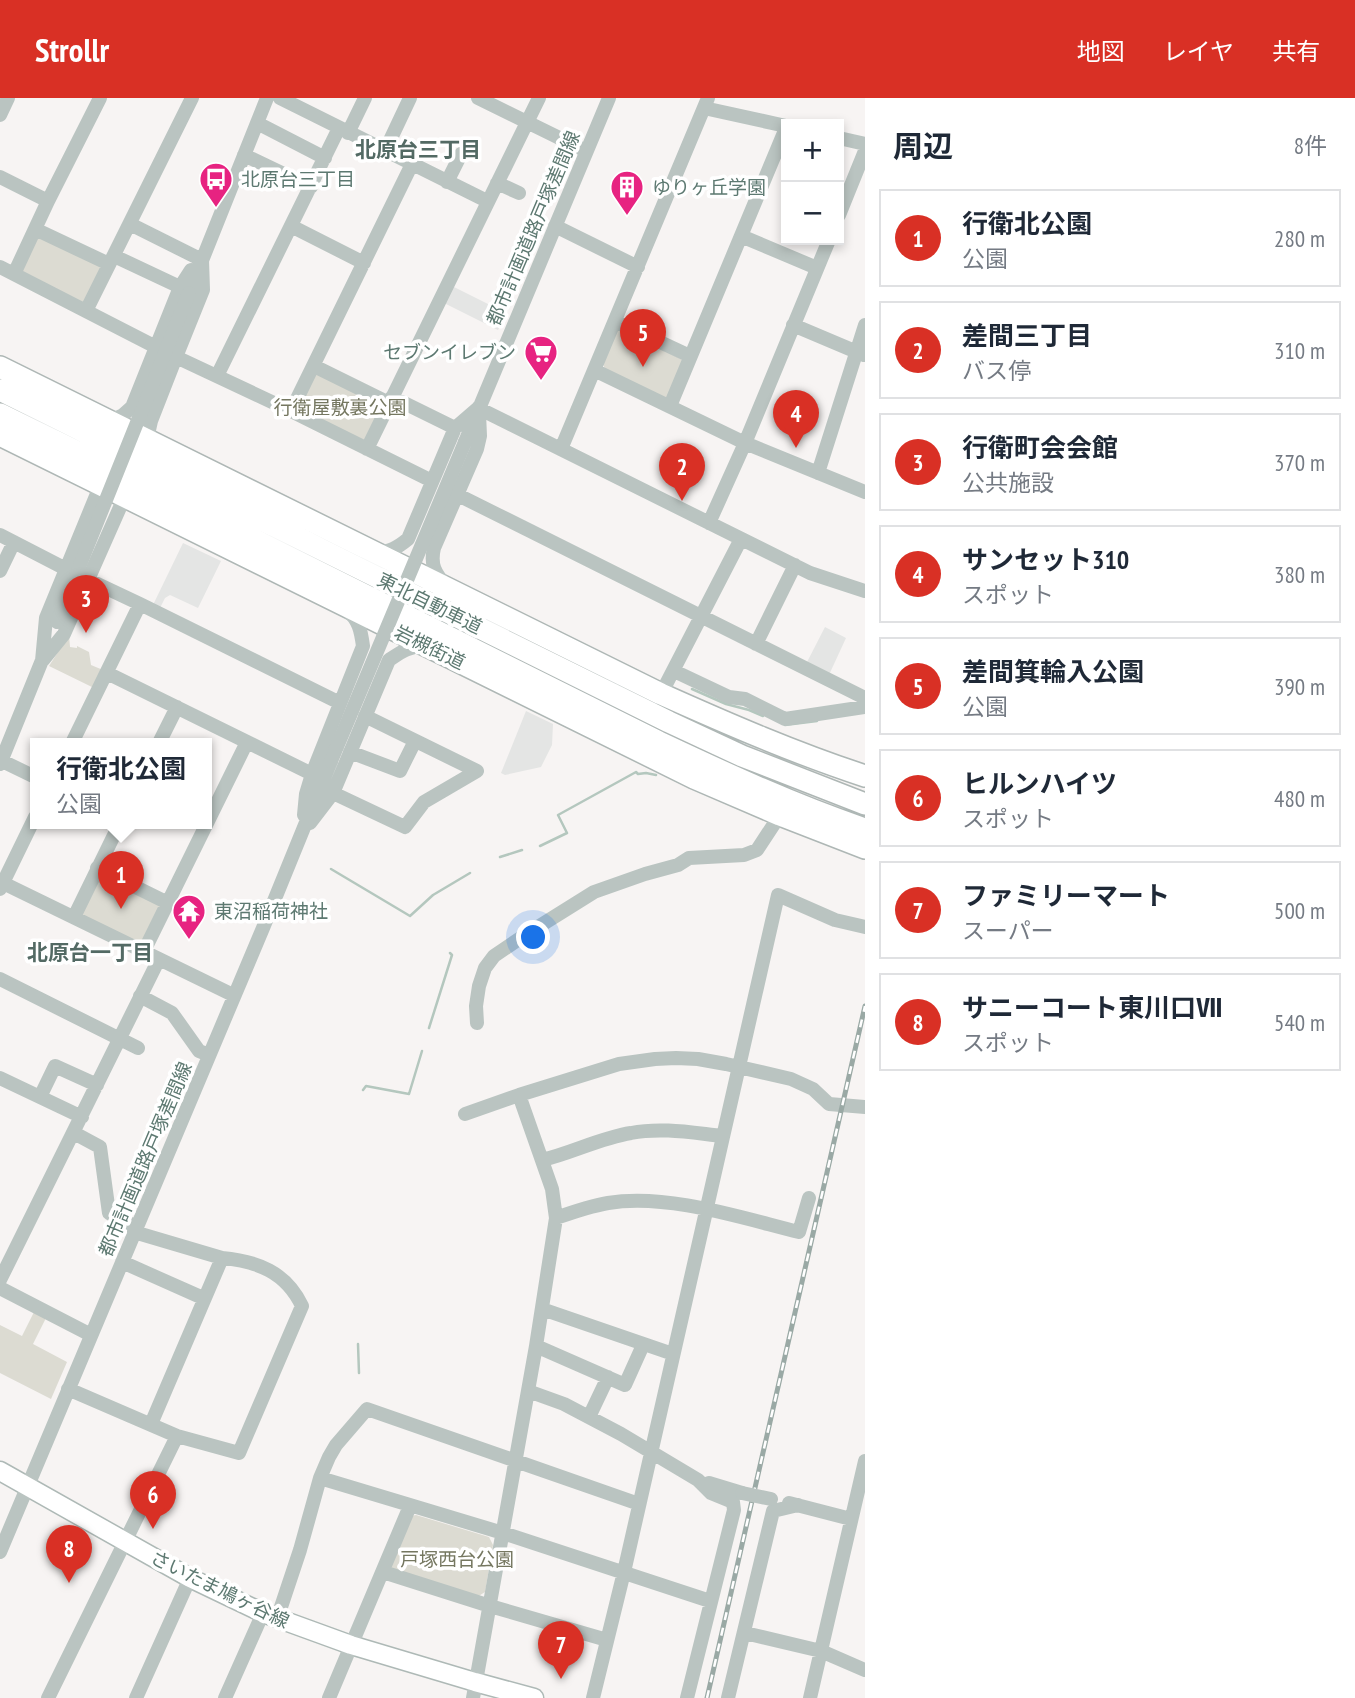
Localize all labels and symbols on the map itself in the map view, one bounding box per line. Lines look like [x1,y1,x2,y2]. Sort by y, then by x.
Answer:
street label: 都市計画道路戸塚差間線 [481,127,585,329]
district label: 北原台三丁目 [355,136,481,163]
bus stop icon: 北原台三丁目 [197,160,235,209]
place label: 北原台三丁目 [241,167,355,191]
building icon: ゆりヶ丘学園 [608,168,646,217]
place label: ゆりヶ丘学園 [652,175,766,199]
pin: 5 [620,309,666,367]
supermarket icon: セブンイレブン [522,333,560,382]
place label: セブンイレブン [383,340,516,364]
pin: 4 [773,390,819,448]
park label: 行衛屋敷裏公園 [273,395,407,419]
pin: 2 [659,443,705,501]
street label: 東北自動車道 [374,567,486,639]
pin: 3 [63,575,109,633]
street label: 岩槻街道 [391,620,469,674]
pin: 1 [98,851,144,909]
temple icon: 東沼稲荷神社 [170,892,208,941]
place label: 東沼稲荷神社 [214,899,328,923]
your location [516,920,550,954]
district label: 北原台一丁目 [27,939,153,966]
street label: 都市計画道路戸塚差間線 [93,1058,197,1260]
pin: 6 [130,1471,176,1529]
pin: 8 [46,1525,92,1583]
street label: さいたま鳩ヶ谷線 [147,1545,293,1633]
park label: 戸塚西台公園 [400,1547,514,1571]
pin: 7 [538,1621,584,1679]

